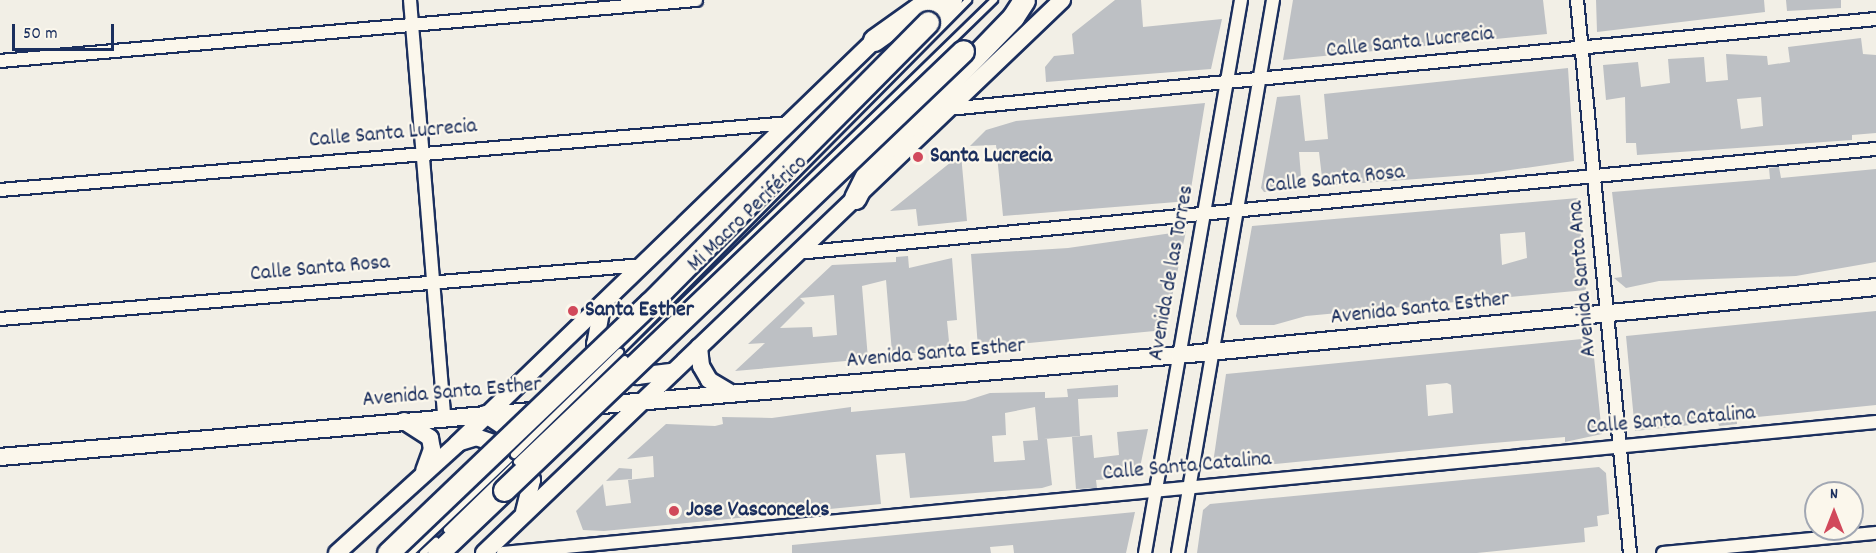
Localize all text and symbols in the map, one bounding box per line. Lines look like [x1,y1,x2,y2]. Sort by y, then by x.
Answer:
scale bar [15,12,117,50]
street label: Calle Santa Lucrecia [1325,21,1495,65]
text: 50 m [23,22,58,47]
street label: Calle Santa Lucrecia [308,114,478,154]
place label: Santa Lucrecia [930,144,1052,170]
street label: Mi Macro Periférico [682,150,814,278]
marker: Santa Lucrecia [911,150,925,164]
street label: Calle Santa Rosa [1264,160,1406,200]
street label: Avenida de las Torres [1144,183,1200,363]
street label: Avenida Santa Ana [1563,200,1603,358]
street label: Calle Santa Rosa [249,250,391,288]
street label: Avenida Santa Esther [1329,286,1511,332]
place label: Santa Esther [585,298,694,324]
marker: Santa Esther [566,304,580,318]
street label: Avenida Santa Esther [845,333,1027,375]
street label: Avenida Santa Esther [361,372,543,414]
street label: Calle Santa Catalina [1585,400,1757,442]
street label: Calle Santa Catalina [1101,446,1273,488]
north arrow [1804,481,1864,541]
text: N [1830,483,1838,506]
place label: Jose Vasconcelos [686,498,830,524]
marker: Jose Vasconcelos [667,504,681,518]

